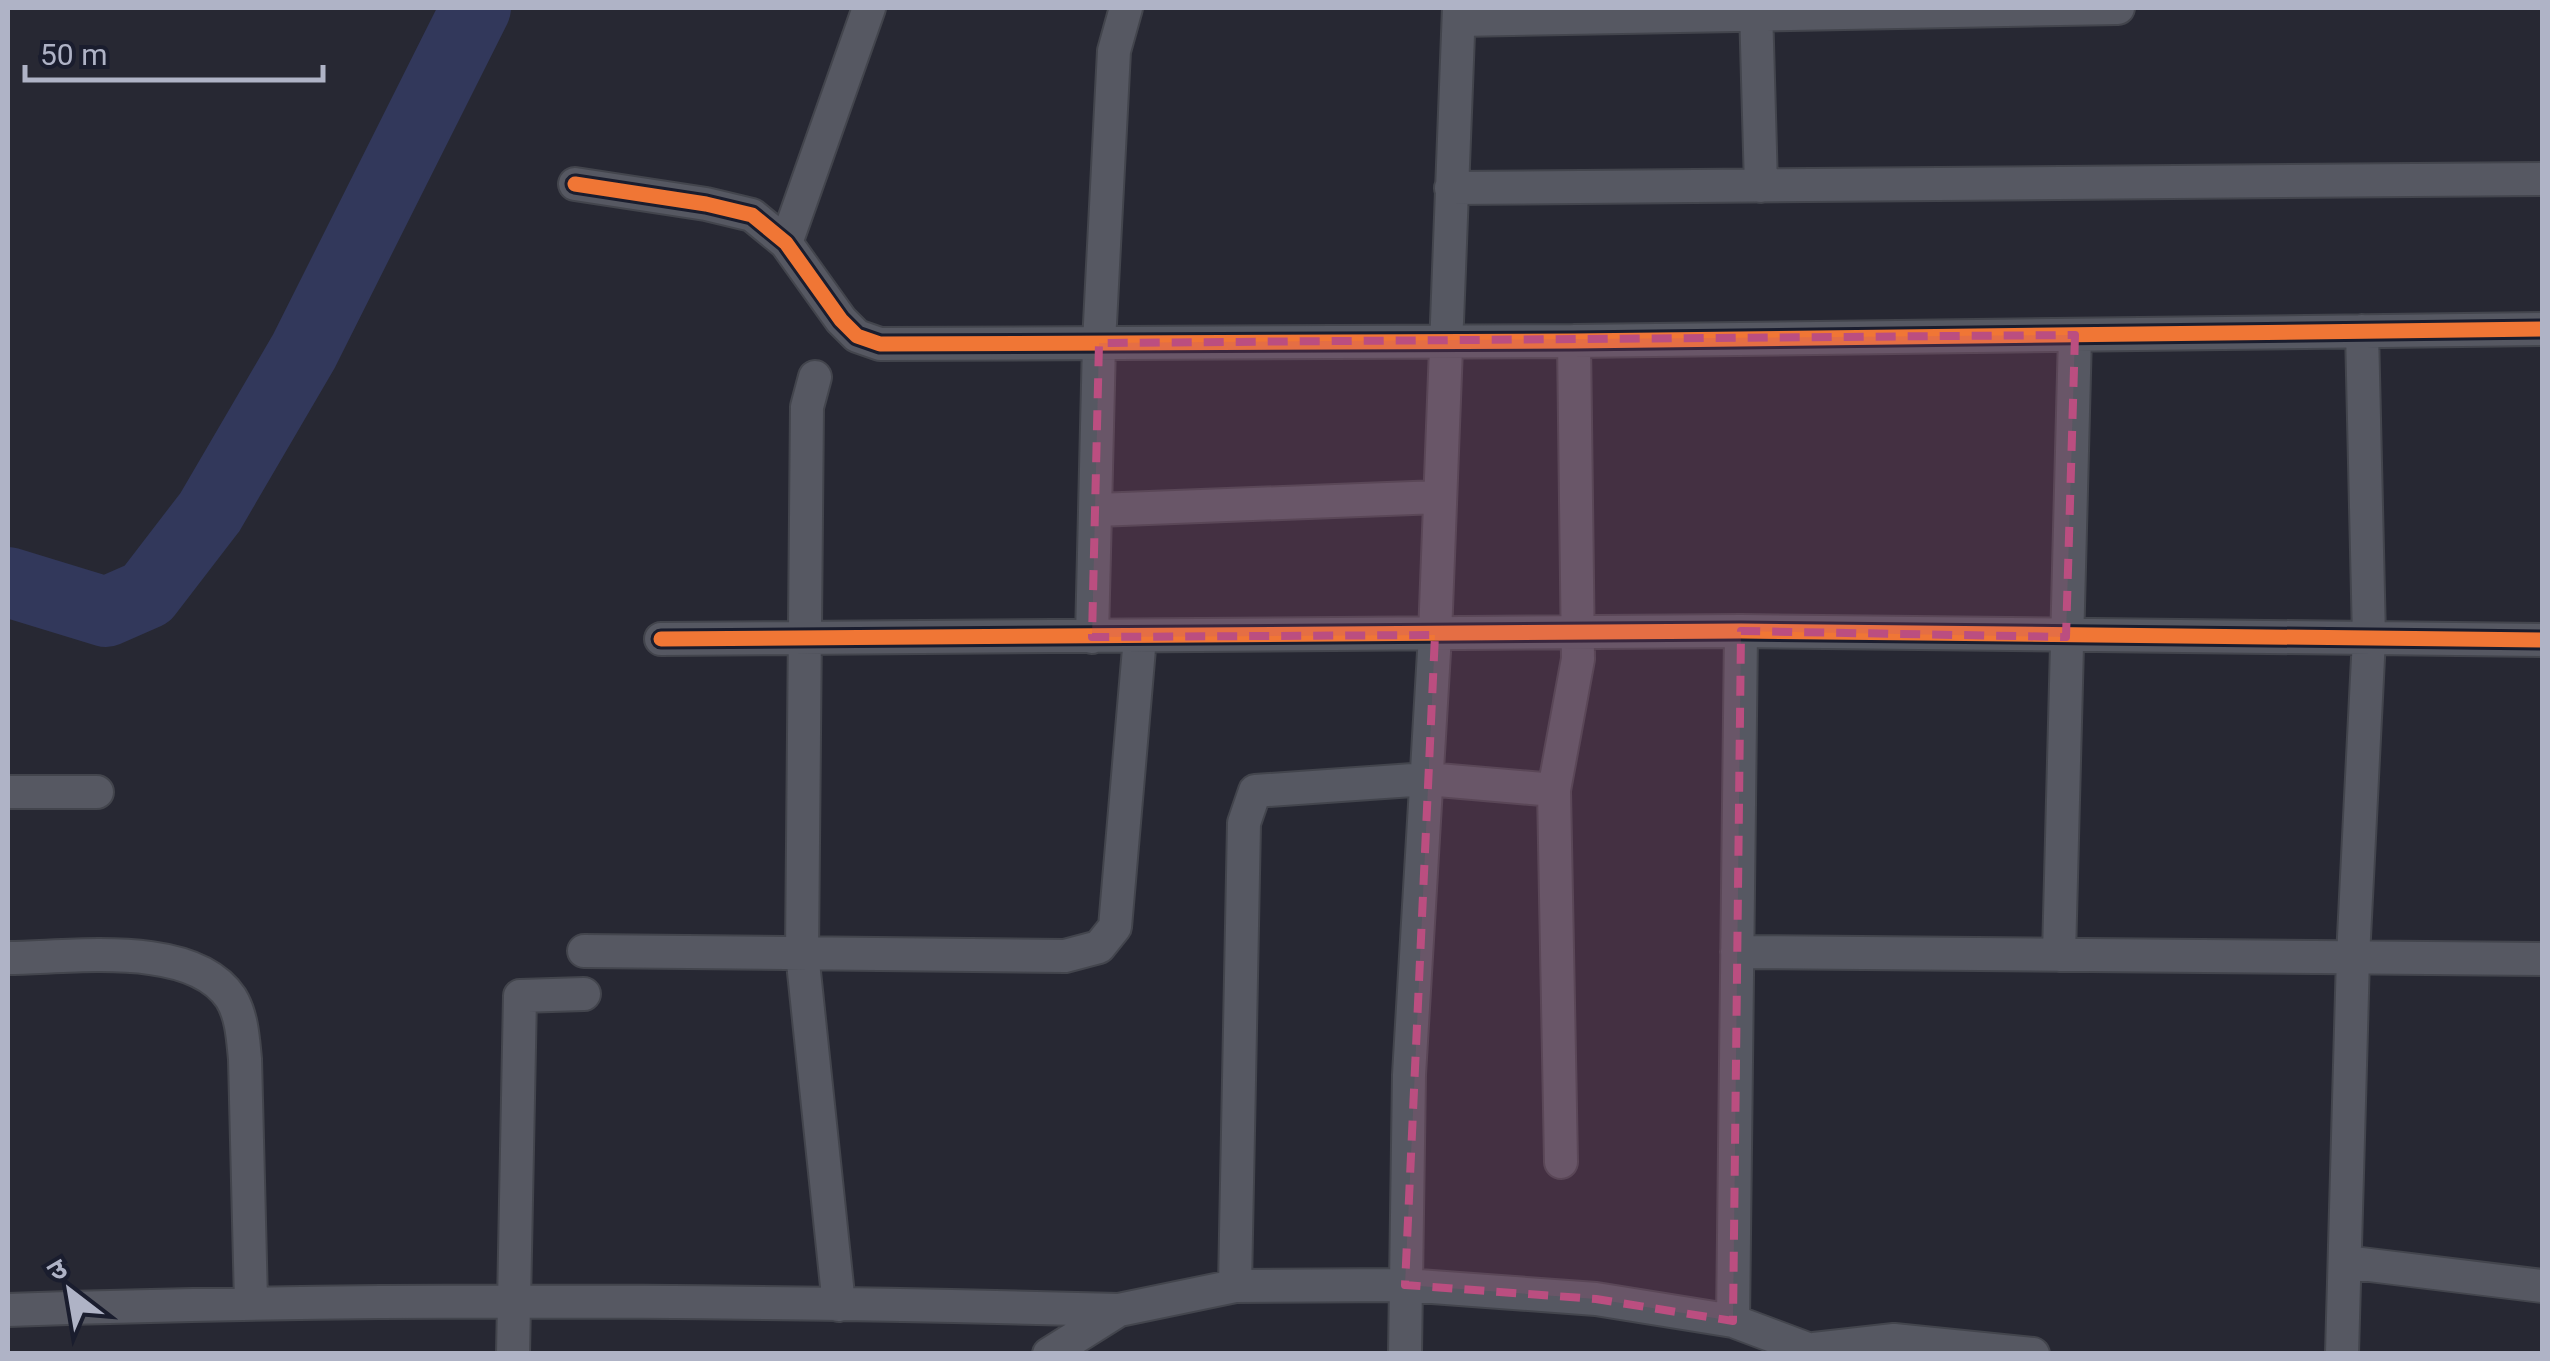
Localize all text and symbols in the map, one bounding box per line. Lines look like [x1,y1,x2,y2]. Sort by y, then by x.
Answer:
scale bar [25,20,322,82]
text: 50 m [40,37,107,72]
north arrow [20,1241,120,1341]
text: उ [42,1251,73,1288]

